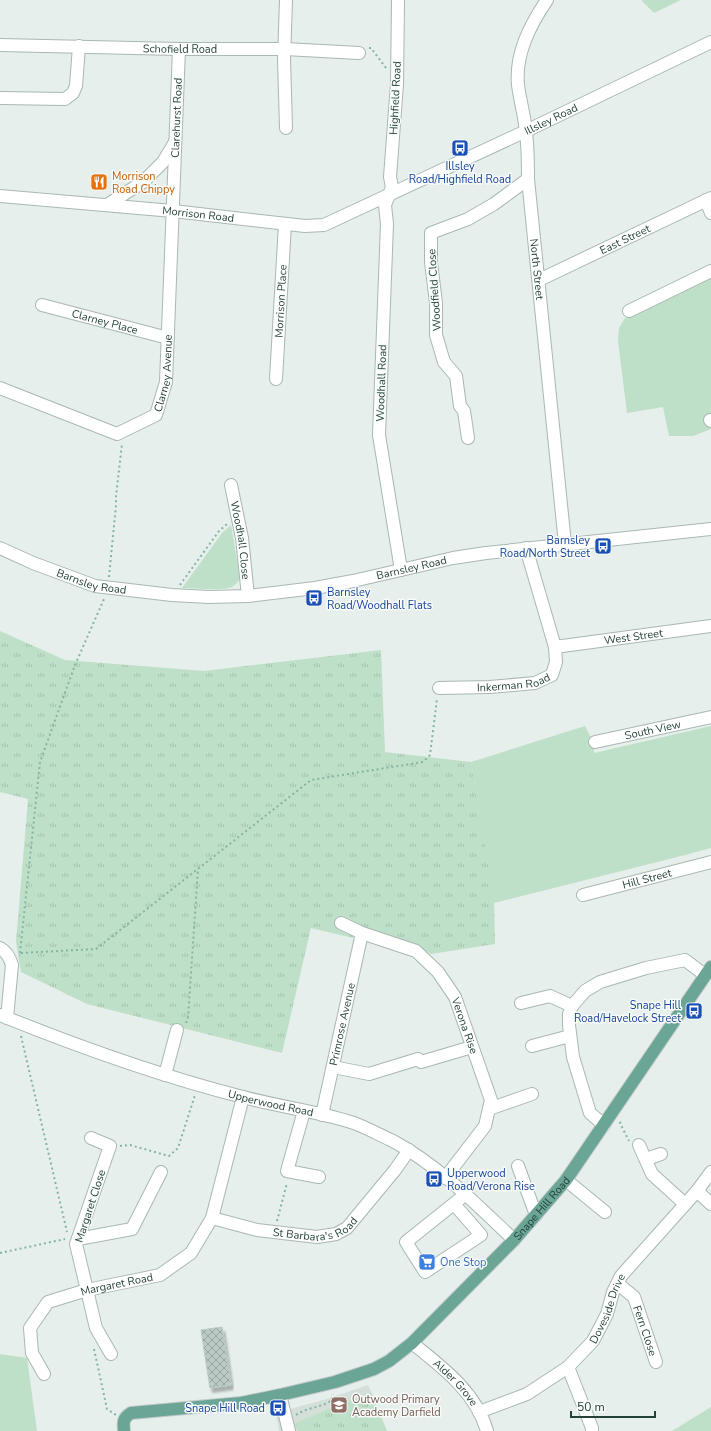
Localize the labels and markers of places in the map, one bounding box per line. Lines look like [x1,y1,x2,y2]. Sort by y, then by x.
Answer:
bus stop icon: Illsley Road/Highfield Road [450,138,470,158]
place label: Illsley Road/Highfield Road [409,159,511,187]
place label: Morrison Road Chippy [112,169,175,197]
restaurant icon: Morrison Road Chippy [89,172,109,192]
place label: Barnsley Road/North Street [500,533,590,561]
bus stop icon: Barnsley Road/North Street [593,536,613,556]
place label: Barnsley Road/Woodhall Flats [327,585,432,613]
bus stop icon: Barnsley Road/Woodhall Flats [304,588,324,608]
place label: Snape Hill Road/Havelock Street [574,998,682,1026]
bus stop icon: Snape Hill Road/Havelock Street [684,1001,704,1021]
place label: Upperwood Road/Verona Rise [447,1166,535,1194]
bus stop icon: Upperwood Road/Verona Rise [424,1169,444,1189]
supermarket icon: One Stop [417,1252,437,1272]
place label: One Stop [440,1255,486,1270]
place label: Outwood Primary Academy Darfield [352,1392,441,1420]
school or university icon: Outwood Primary Academy Darfield [329,1395,349,1415]
bus stop icon: Snape Hill Road [268,1398,288,1418]
place label: Snape Hill Road [185,1401,265,1416]

